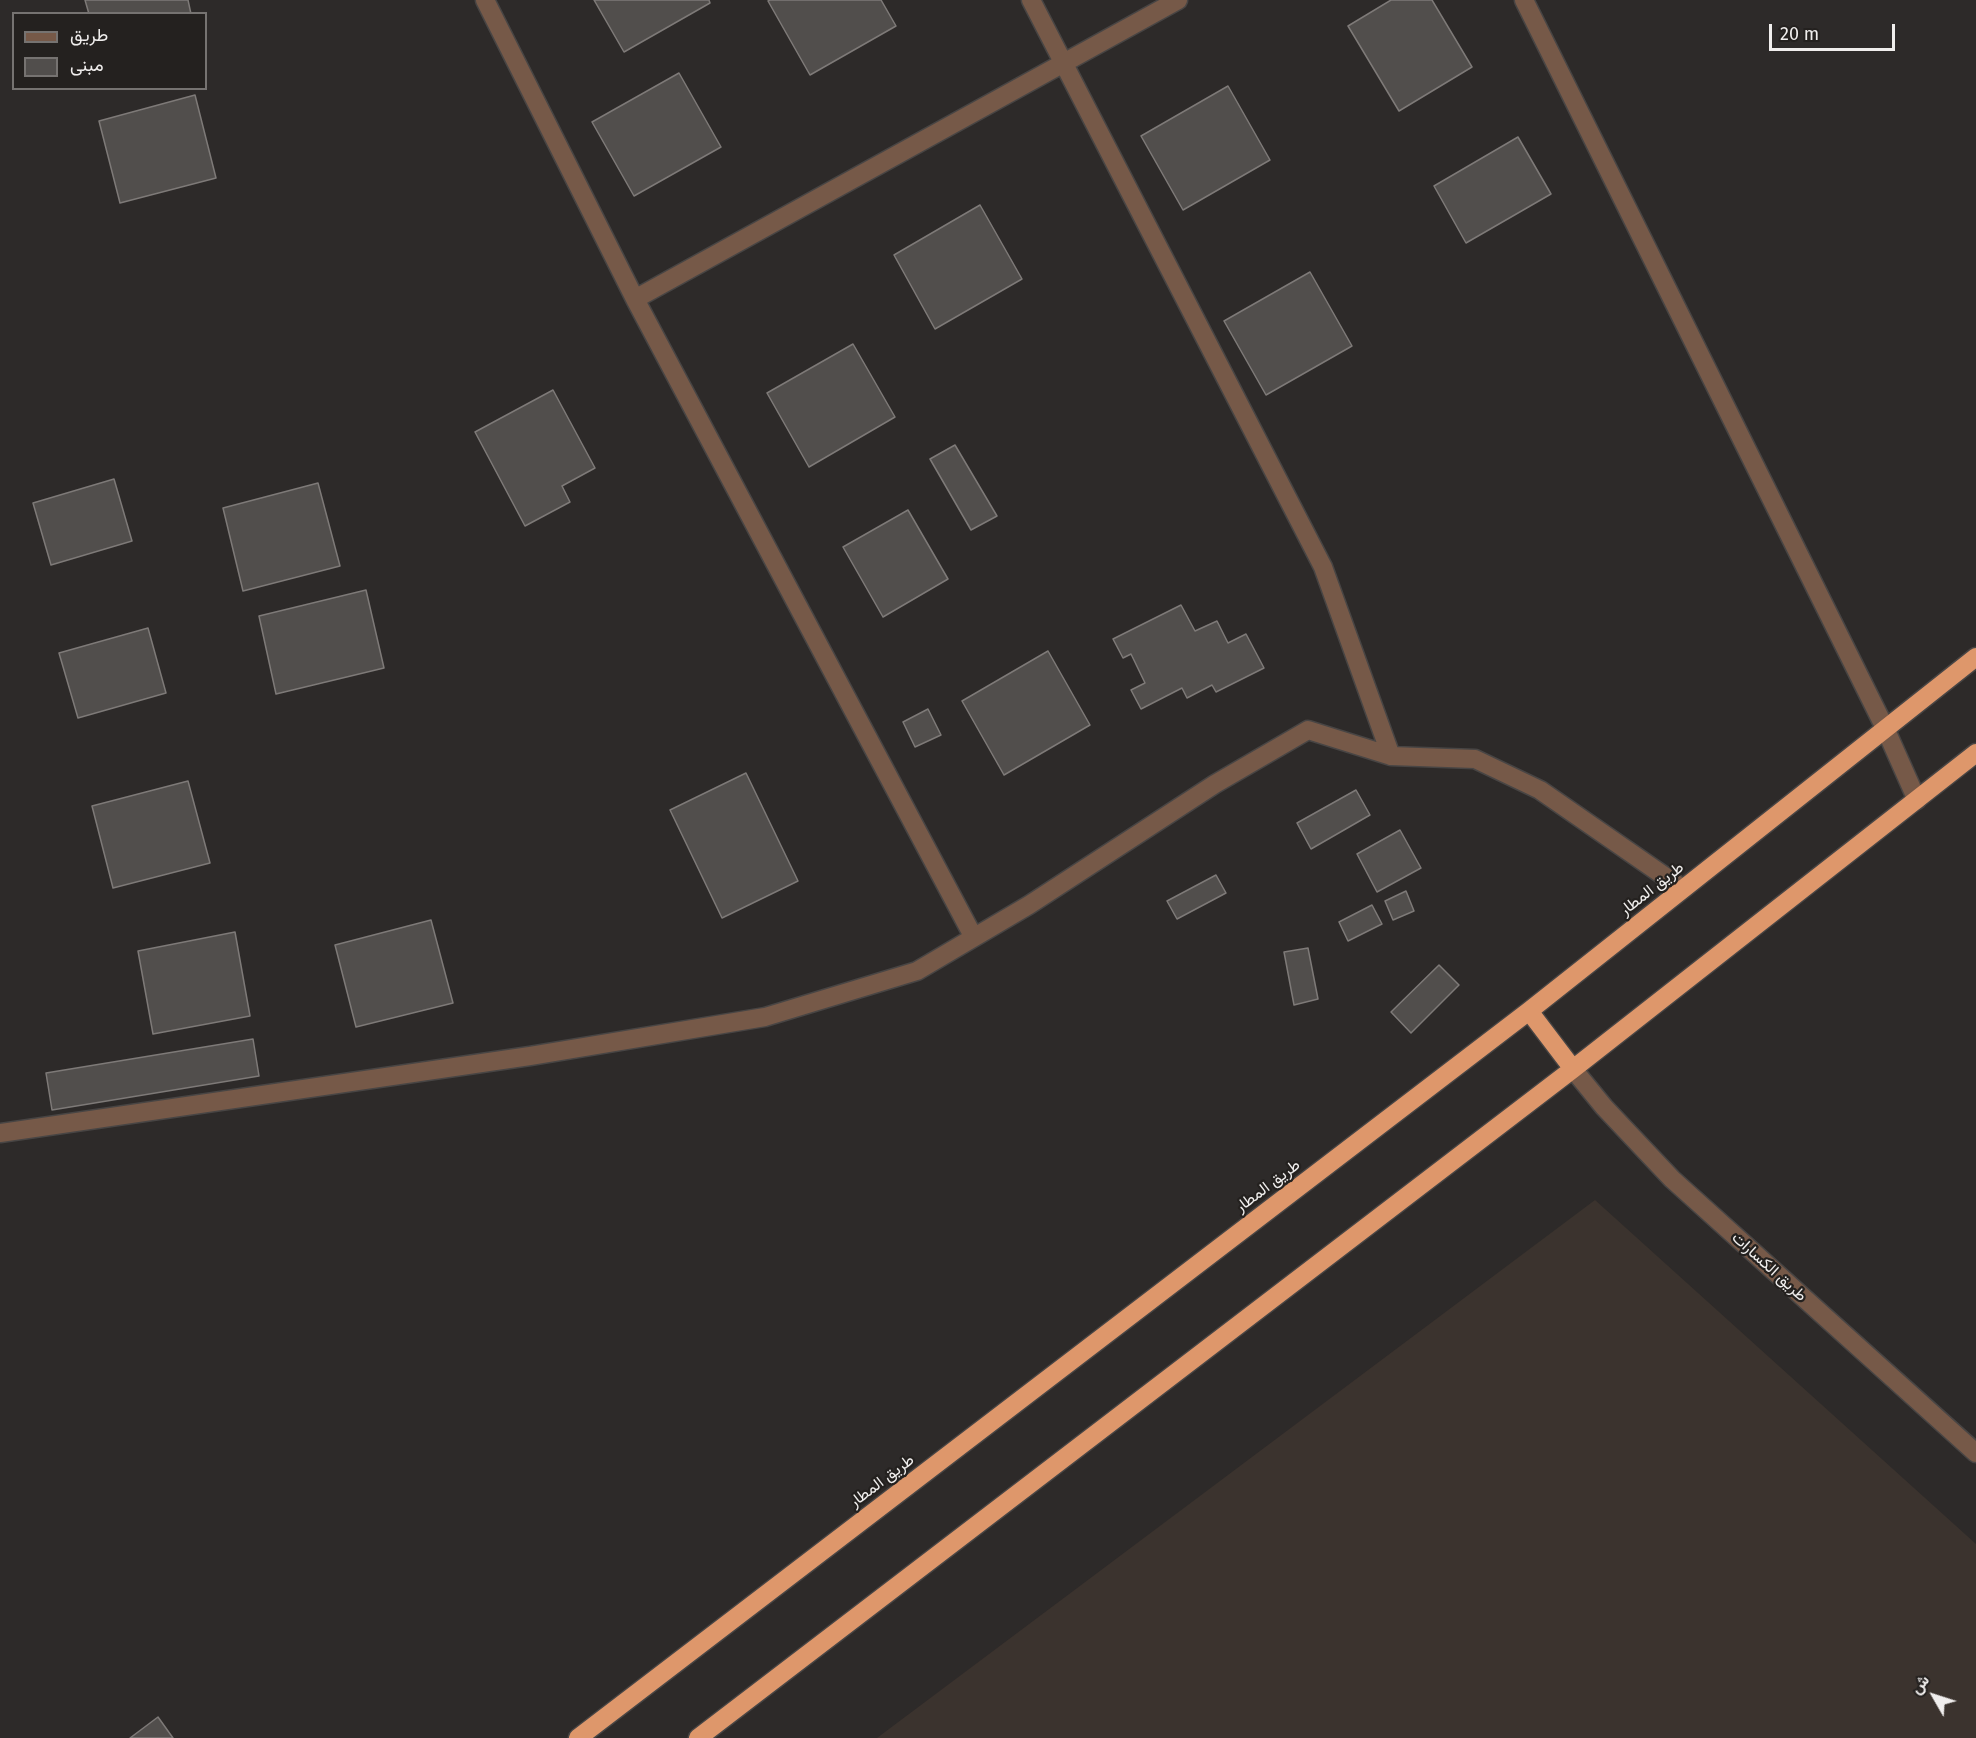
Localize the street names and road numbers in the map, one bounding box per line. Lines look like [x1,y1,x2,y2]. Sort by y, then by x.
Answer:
street label: طريق المطار [1616,858,1688,920]
street label: طريق المطار [1232,1155,1304,1217]
street label: طريق الكسارات [1727,1228,1811,1306]
street label: طريق المطار [846,1450,918,1512]

